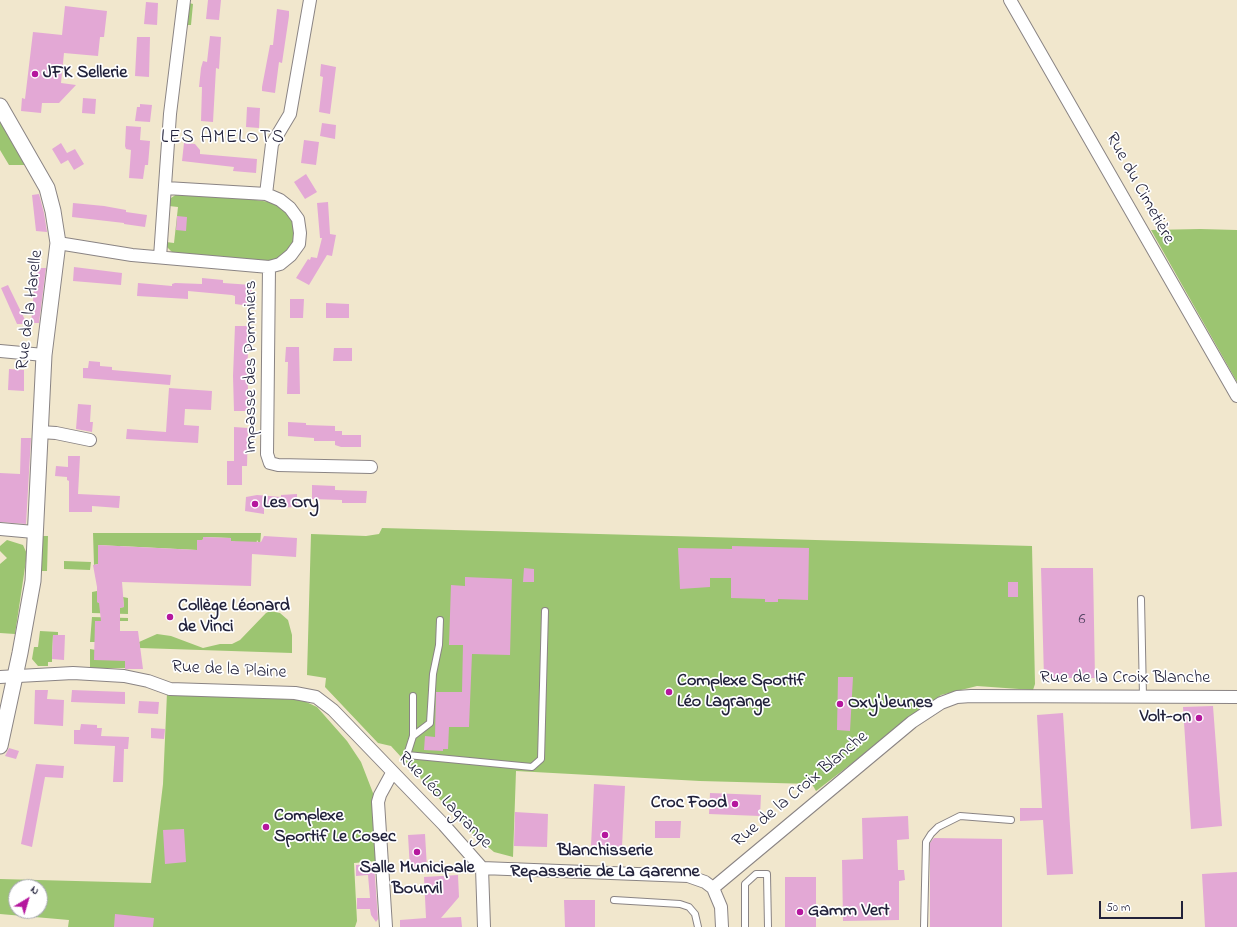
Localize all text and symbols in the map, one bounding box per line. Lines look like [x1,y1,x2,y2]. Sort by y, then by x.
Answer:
place label: JFK Sellerie [43,63,127,85]
marker: JFK Sellerie [30,69,40,79]
district label: LES AMELOTS [161,128,285,150]
street label: Rue du Cimetière [1100,130,1178,248]
street label: Rue de la Harelle [13,249,49,371]
street label: Impasse des Pommiers [241,280,263,454]
place label: Les Ory [263,493,319,515]
marker: Les Ory [250,499,260,509]
place label: Collège Léonard de Vinci [178,596,290,638]
house number: 6 [1078,610,1086,630]
marker: Collège Léonard de Vinci [165,612,175,622]
street label: Rue de la Plaine [171,657,287,685]
street label: Rue de la Croix Blanche [1040,668,1210,690]
place label: Complexe Sportif Léo Lagrange [677,671,805,714]
marker: Complexe Sportif Léo Lagrange [664,687,674,697]
place label: Oxy'Jeunes [848,693,933,715]
marker: Oxy'Jeunes [835,699,845,709]
place label: Volt-on [1140,707,1191,729]
marker: Volt-on [1194,713,1204,723]
street label: Rue de la Croix Blanche [729,727,873,853]
street label: Rue Léo Lagrange [392,748,496,854]
place label: Croc Food [651,793,727,815]
marker: Croc Food [730,799,740,809]
place label: Complexe Sportif Le Cosec [274,806,396,848]
marker: Complexe Sportif Le Cosec [261,822,271,832]
marker: Blanchisserie Repasserie de La Garenne [600,830,610,840]
place label: Blanchisserie Repasserie de La Garenne [510,841,700,884]
marker: Salle Municipale Bourvil [412,847,422,857]
place label: Salle Municipale Bourvil [359,858,475,900]
north arrow [8,879,48,919]
text: N [27,882,43,899]
scale bar [1101,893,1185,919]
text: 50 m [1106,899,1130,917]
place label: Gamm Vert [808,901,890,923]
marker: Gamm Vert [795,907,805,917]

